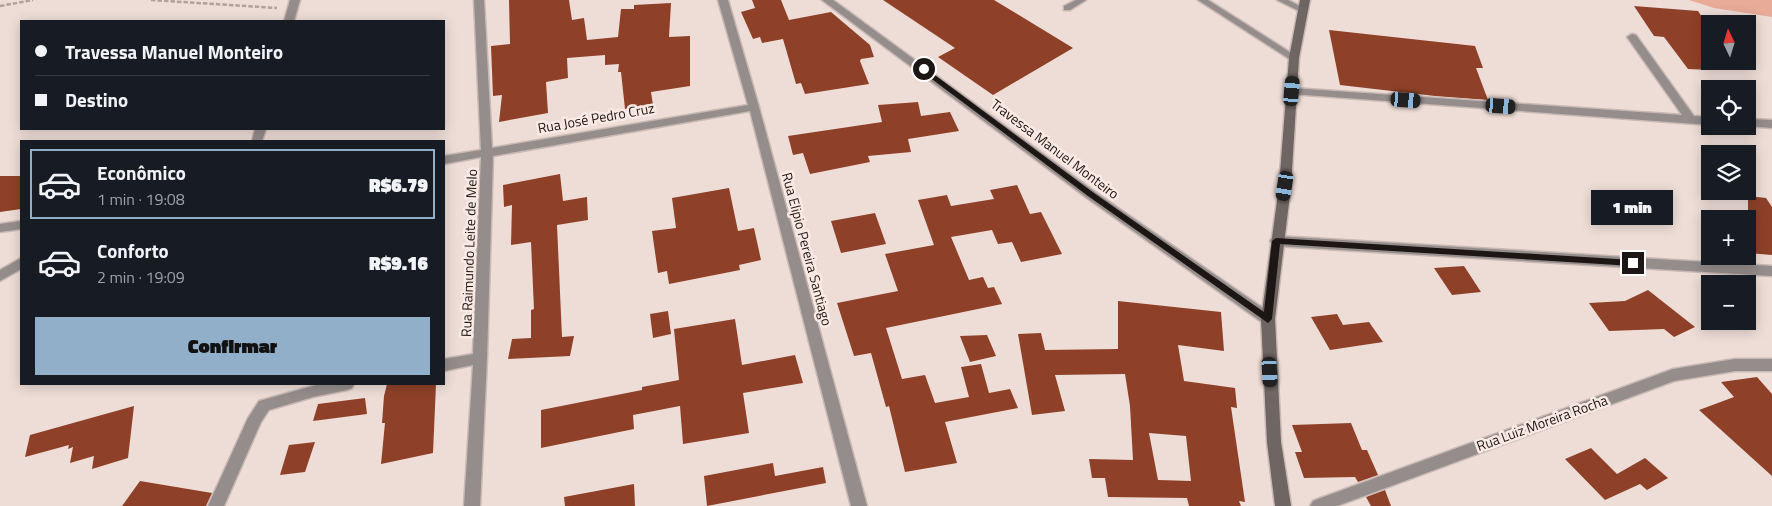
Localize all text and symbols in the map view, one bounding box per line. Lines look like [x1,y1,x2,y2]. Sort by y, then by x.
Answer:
north arrow [1701,15,1756,70]
map controls [1701,15,1756,330]
text: Travessa Manuel Monteiro [65,37,283,66]
route start [913,58,935,80]
car [1283,75,1300,107]
button: locate [1701,80,1756,135]
text: Destino [65,85,128,114]
car [1390,91,1421,109]
street label: Travessa Manuel Monteiro [987,93,1124,204]
street label: Rua José Pedro Cruz [536,97,656,138]
car [1485,97,1516,115]
button: layers [1701,145,1756,200]
text: Econômico [97,158,186,187]
icon: car [37,162,82,207]
street label: Rua Raimundo Leite de Melo [455,169,482,337]
text: R$6.79 [369,170,428,199]
street label: Rua Elipio Pereira Santiago [777,170,838,328]
car [1275,170,1294,202]
text: 1 min · 19:08 [97,187,185,211]
callout: 1 min [1592,190,1674,226]
text: 1 min [1612,195,1652,219]
button: + [1701,210,1756,265]
text: Conforto [97,236,169,265]
icon: car [37,240,82,285]
text: R$9.16 [369,248,428,277]
route end [1622,252,1644,274]
text: 2 min · 19:09 [97,265,185,289]
button: − [1701,275,1756,330]
button: Confirmar [35,317,430,375]
car [1261,357,1278,387]
street label: Rua Luiz Moreira Rocha [1473,389,1610,456]

